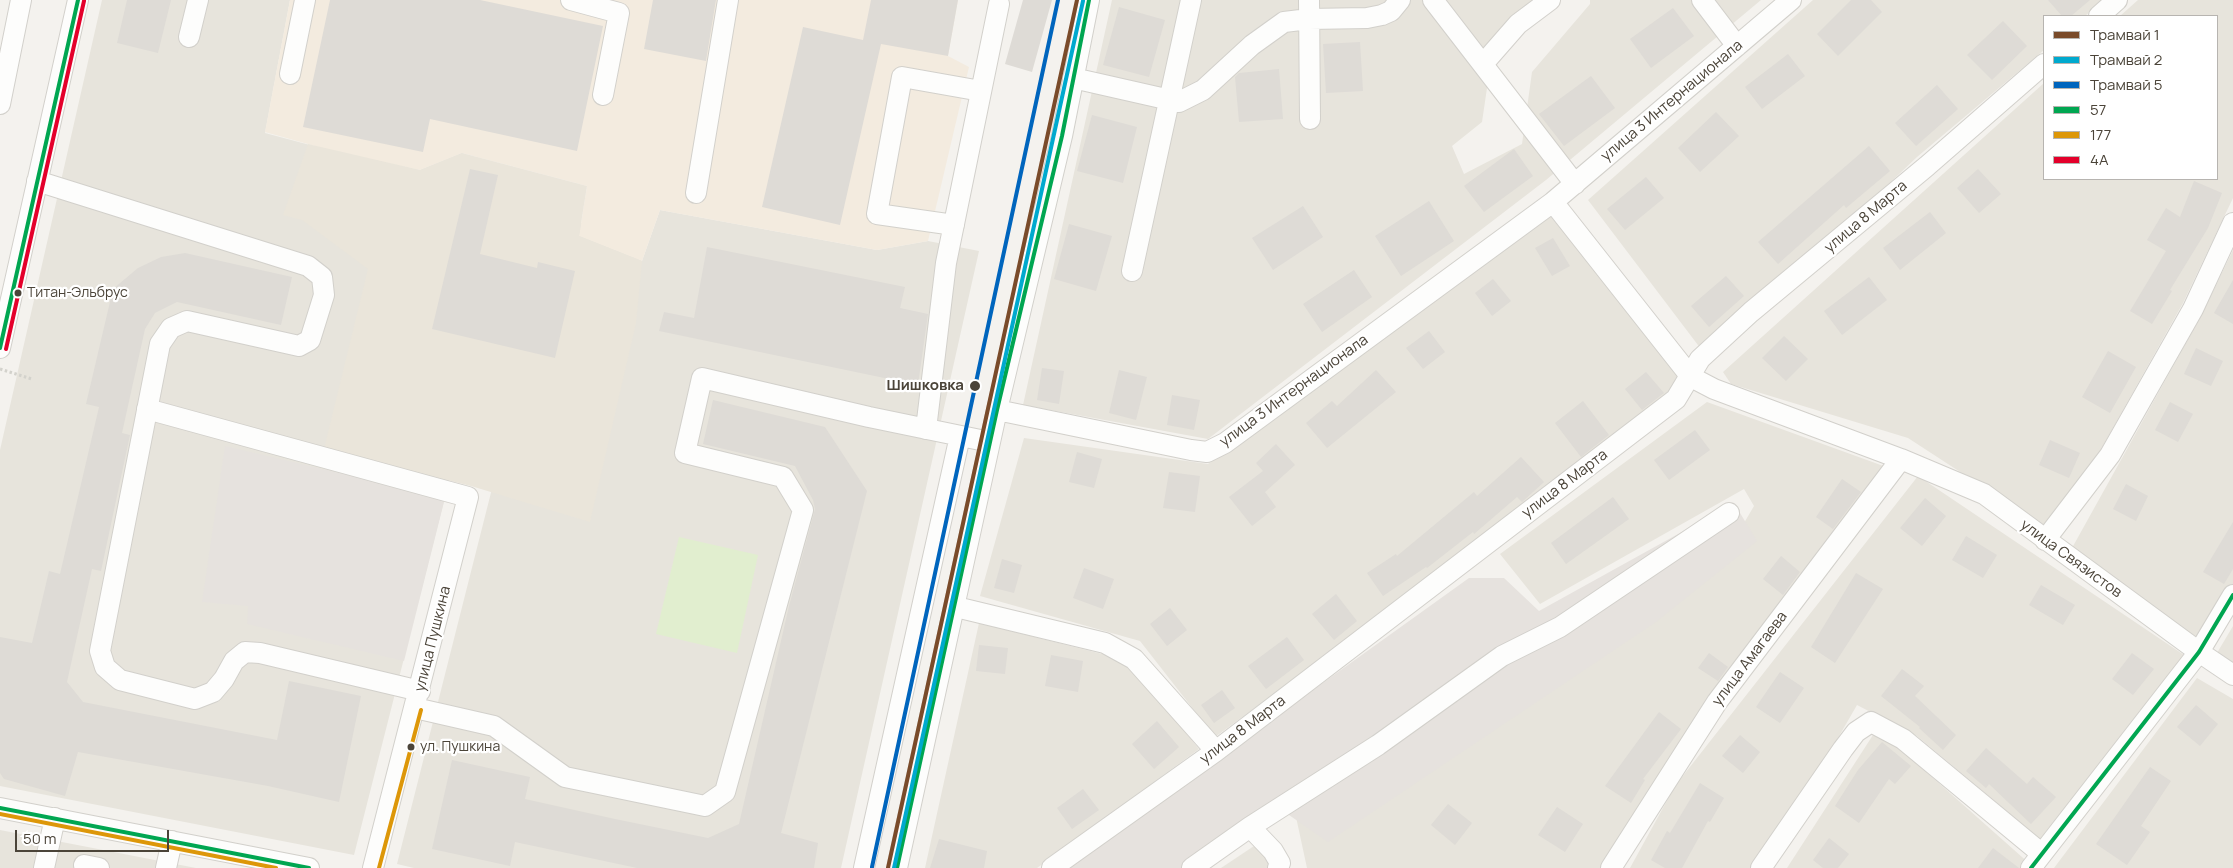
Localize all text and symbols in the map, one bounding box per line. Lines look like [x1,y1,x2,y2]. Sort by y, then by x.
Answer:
legend [2043,15,2218,180]
text: Трамвай 1 [2090,24,2160,45]
street label: улица 3 Интернационала [1598,37,1746,165]
text: Трамвай 2 [2090,49,2162,70]
text: Трамвай 5 [2090,74,2162,95]
text: 57 [2090,99,2106,120]
text: 177 [2090,124,2111,145]
text: 4А [2090,149,2109,170]
street label: улица 8 Марта [1821,177,1911,257]
place label: Титан-Эльбрус [27,285,128,301]
marker: Титан-Эльбрус [13,288,23,298]
street label: улица 3 Интернационала [1216,331,1372,451]
place label: Шишковка [887,377,964,395]
marker: Шишковка [968,379,982,393]
street label: улица 8 Марта [1519,446,1611,522]
street label: улица Связистов [2017,516,2125,602]
street label: улица Пушкина [411,584,455,694]
street label: улица Амагаева [1709,608,1791,710]
street label: улица 8 Марта [1197,692,1289,768]
place label: ул. Пушкина [420,739,500,755]
marker: ул. Пушкина [406,742,416,752]
scale bar [18,820,171,852]
text: 50 m [23,828,57,849]

